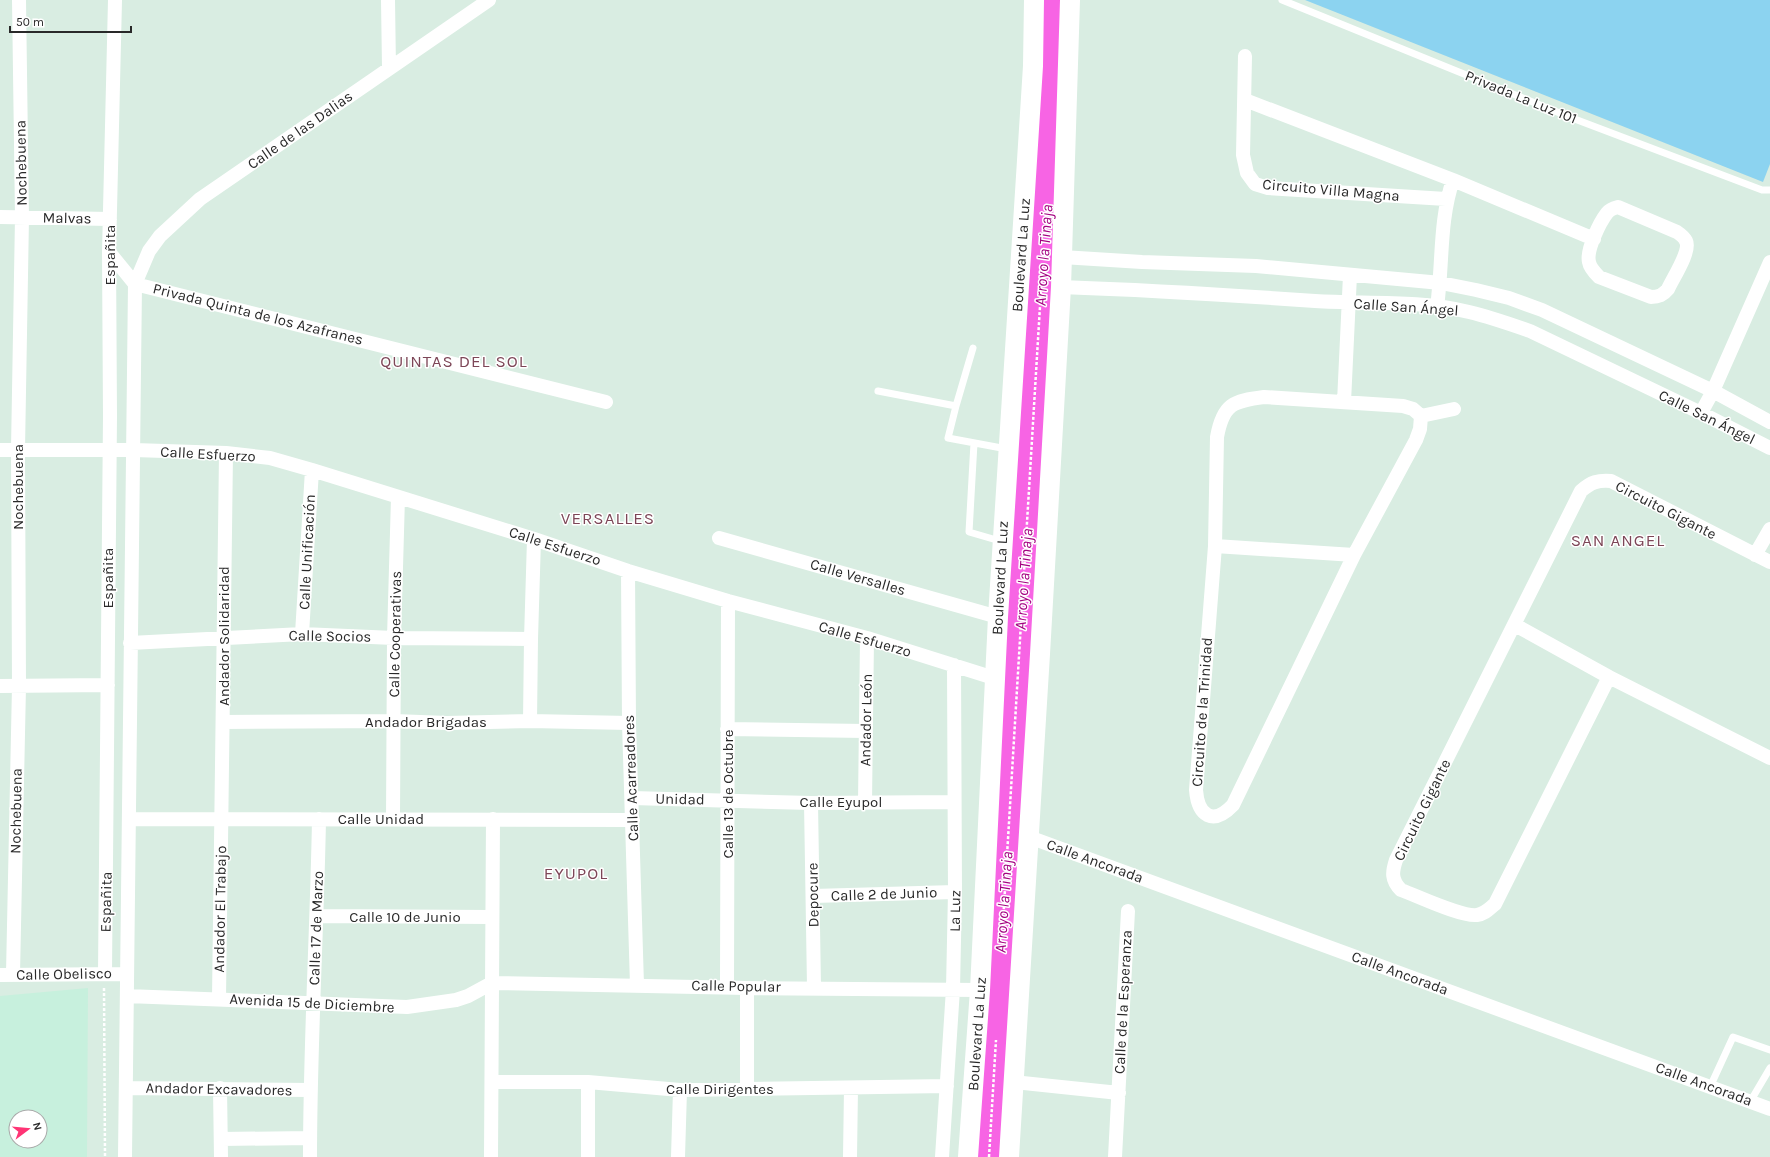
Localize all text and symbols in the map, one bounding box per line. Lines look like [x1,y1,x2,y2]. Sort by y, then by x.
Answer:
scale bar [10,8,131,34]
text: 50 m [16,15,44,29]
street label: Privada La Luz 101 [1462,66,1580,128]
street label: Calle de las Dalias [244,87,356,173]
street label: Nochebuena [11,120,31,206]
street label: Circuito Villa Magna [1262,175,1400,205]
street label: Boulevard La Luz [1008,197,1034,313]
water label: Arroyo la Tinaja [1030,204,1057,306]
street label: Malvas [42,209,92,227]
street label: Españita [101,225,119,285]
street label: Privada Quinta de los Azafranes [151,279,365,349]
street label: Calle San Ángel [1353,294,1459,320]
district label: QUINTAS DEL SOL [380,351,528,371]
street label: Calle San Ángel [1656,386,1758,448]
street label: Calle Esfuerzo [160,443,256,465]
street label: Nochebuena [9,444,27,530]
street label: Circuito Gigante [1612,477,1720,543]
street label: Calle Unificación [295,494,319,610]
district label: VERSALLES [561,508,655,528]
street label: Boulevard La Luz [988,520,1012,636]
street label: Calle Esfuerzo [507,523,603,569]
water label: Arroyo la Tinaja [1010,528,1037,630]
district label: SAN ANGEL [1571,530,1665,550]
street label: Españita [99,548,117,608]
street label: Calle Versalles [808,555,908,599]
street label: Andador Solidaridad [215,566,233,706]
street label: Calle Cooperativas [385,571,405,697]
street label: Calle Esfuerzo [817,617,913,661]
street label: Calle Socios [289,626,371,646]
street label: Circuito de la Trinidad [1188,637,1216,787]
street label: Andador León [856,673,876,767]
street label: Andador Brigadas [365,713,487,731]
street label: Calle Acarreadores [620,714,642,842]
street label: Calle 13 de Octubre [719,730,737,858]
street label: Circuito Gigante [1390,756,1454,864]
street label: Nochebuena [6,768,26,854]
street label: Unidad [655,790,705,808]
street label: Calle Eyupol [800,793,882,811]
street label: Calle Unidad [338,810,424,828]
street label: Calle Ancorada [1044,835,1146,887]
street label: Andador El Trabajo [210,845,230,973]
water label: Arroyo la Tinaja [990,851,1017,953]
district label: EYUPOL [544,863,608,883]
street label: Depocure [803,863,823,927]
street label: Calle 17 de Marzo [305,870,327,986]
street label: Españita [96,871,116,933]
street label: Calle 2 de Junio [831,883,937,905]
street label: La Luz [946,890,964,932]
street label: Calle 10 de Junio [349,908,461,926]
street label: Calle de la Esperanza [1110,930,1136,1074]
street label: Calle Ancorada [1349,947,1451,999]
street label: Calle Obelisco [16,964,112,984]
street label: Calle Popular [691,976,781,996]
street label: Boulevard La Luz [964,976,990,1092]
street label: Avenida 15 de Diciembre [229,990,395,1016]
street label: Calle Ancorada [1653,1058,1755,1110]
street label: Andador Excavadores [145,1079,293,1099]
street label: Calle Dirigentes [666,1080,774,1098]
north arrow [8,1109,48,1149]
text: N [30,1121,44,1132]

